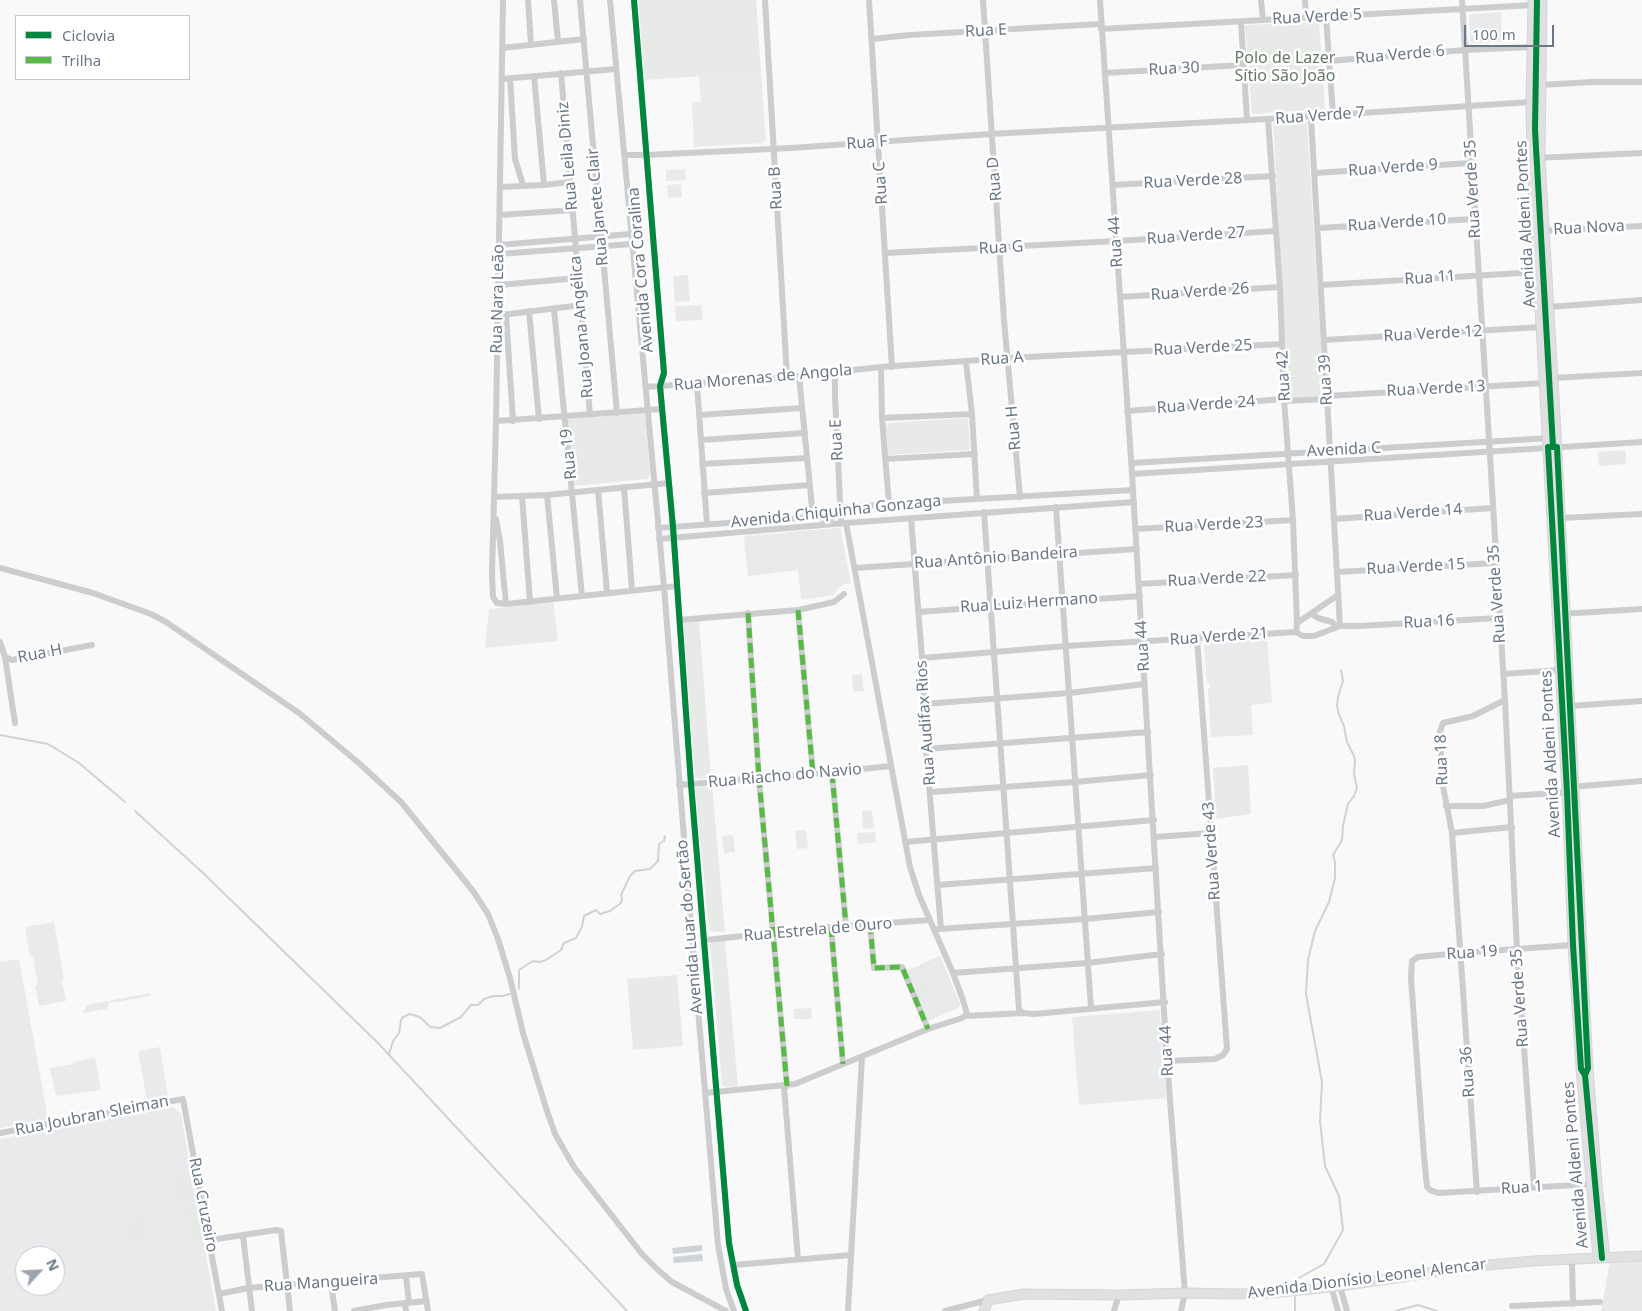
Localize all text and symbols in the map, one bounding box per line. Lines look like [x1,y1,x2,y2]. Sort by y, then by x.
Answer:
street label: Rua Verde 5 [1272,5,1362,29]
legend [15,15,190,80]
scale bar [1467,15,1557,47]
street label: Rua E [965,20,1007,42]
text: 100 m [1472,24,1516,44]
text: Ciclovia [62,25,115,45]
street label: Rua Verde 6 [1354,42,1446,68]
park label: Polo de Lazer Sítio São João [1235,48,1335,86]
text: Trilha [62,50,101,70]
street label: Rua 30 [1148,58,1200,80]
street label: Rua Leila Diniz [554,101,582,211]
street label: Rua Verde 7 [1275,103,1365,129]
street label: Rua F [846,132,888,154]
street label: Rua Verde 35 [1461,139,1485,239]
street label: Avenida Aldeni Pontes [1512,140,1540,308]
street label: Rua Janete Clair [583,147,613,267]
street label: Rua Verde 9 [1348,155,1438,181]
street label: Rua D [983,156,1007,202]
street label: Rua C [870,161,892,205]
street label: Rua B [765,166,787,210]
street label: Rua Verde 28 [1143,169,1243,193]
street label: Avenida Cora Coralina [624,187,658,353]
street label: Rua Verde 10 [1347,210,1447,236]
street label: Rua 44 [1105,216,1127,268]
street label: Rua Nova [1553,217,1625,239]
street label: Rua Verde 27 [1146,223,1246,249]
street label: Rua G [978,237,1024,259]
street label: Rua Nara Leão [487,244,509,354]
street label: Rua Joana Angélica [566,255,598,399]
street label: Rua 11 [1404,267,1456,289]
street label: Rua Verde 26 [1150,279,1250,305]
street label: Rua Verde 12 [1383,322,1483,346]
street label: Rua Verde 25 [1153,336,1253,360]
street label: Rua A [980,348,1024,370]
street label: Rua 42 [1273,350,1295,402]
street label: Rua 39 [1315,354,1337,406]
street label: Rua Morenas de Angola [673,361,853,395]
street label: Rua Verde 13 [1386,377,1486,401]
street label: Rua Verde 24 [1156,392,1256,418]
street label: Rua H [1002,405,1026,451]
street label: Rua E [826,419,848,461]
street label: Rua 19 [557,427,581,481]
street label: Avenida C [1306,438,1382,462]
street label: Avenida Chiquinha Gonzaga [730,491,942,533]
street label: Rua Verde 14 [1363,500,1463,526]
street label: Rua Verde 23 [1164,513,1264,537]
street label: Rua Antônio Bandeira [914,543,1078,573]
street label: Rua Verde 35 [1484,544,1510,644]
street label: Rua Verde 15 [1366,555,1466,579]
street label: Rua Verde 22 [1167,567,1267,591]
street label: Rua Luiz Hermano [959,589,1099,617]
street label: Rua 16 [1403,611,1455,633]
street label: Rua 44 [1132,620,1154,672]
street label: Rua Verde 21 [1169,624,1269,650]
street label: Rua H [16,640,64,668]
street label: Rua Audifax Rios [912,660,940,786]
street label: Avenida Aldeni Pontes [1537,670,1565,838]
street label: Rua 18 [1432,734,1452,786]
street label: Rua Riacho do Navio [707,760,863,792]
street label: Rua Verde 43 [1199,801,1225,901]
street label: Avenida Luar do Sertão [673,839,707,1015]
street label: Rua Estrela de Ouro [743,914,893,946]
street label: Rua 19 [1446,942,1498,964]
street label: Rua Verde 35 [1507,948,1533,1048]
street label: Rua 44 [1156,1025,1178,1077]
street label: Rua 36 [1457,1046,1479,1098]
street label: Avenida Aldeni Pontes [1559,1081,1593,1249]
street label: Rua Joubran Sleiman [14,1092,170,1140]
street label: Rua Cruzeiro [184,1156,222,1254]
street label: Rua 1 [1500,1177,1544,1199]
north arrow [15,1246,65,1296]
street label: Avenida Dionísio Leonel Alencar [1247,1255,1487,1303]
text: N [42,1256,64,1274]
street label: Rua Mangueira [263,1269,379,1297]

